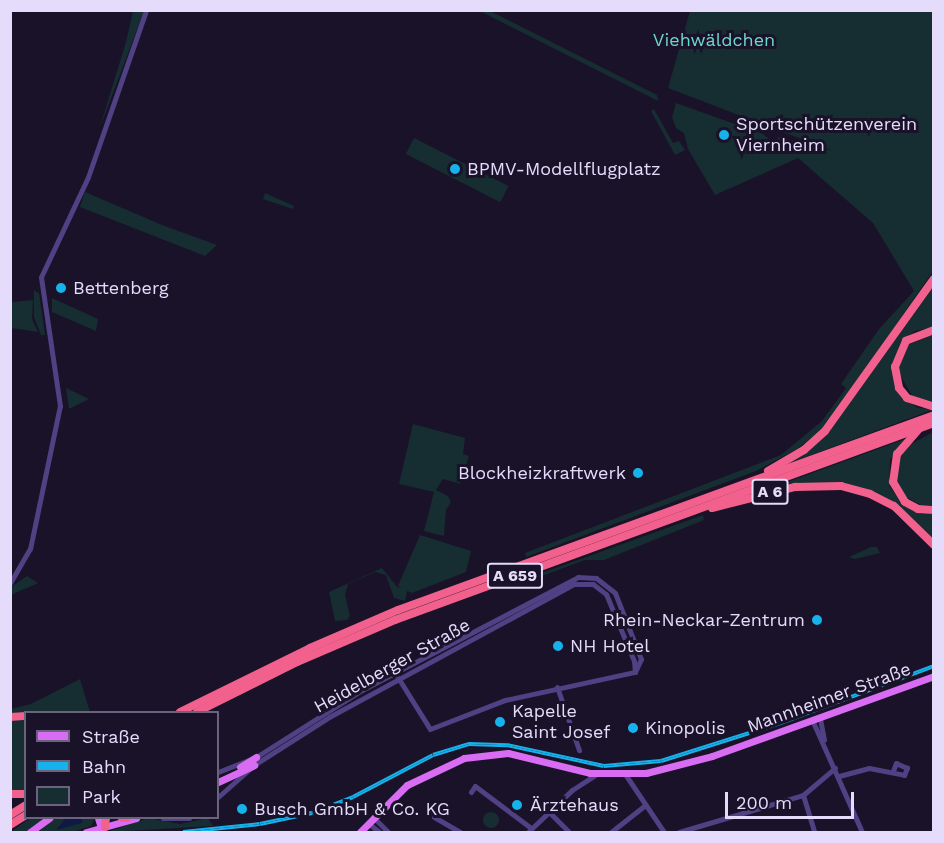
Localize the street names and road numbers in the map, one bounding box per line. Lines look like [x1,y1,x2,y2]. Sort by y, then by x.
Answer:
road number: A 6 [750,479,790,505]
road number: A 659 [486,563,544,589]
street label: Heidelberger Straße [310,614,474,718]
street label: Mannheimer Straße [744,658,914,738]

